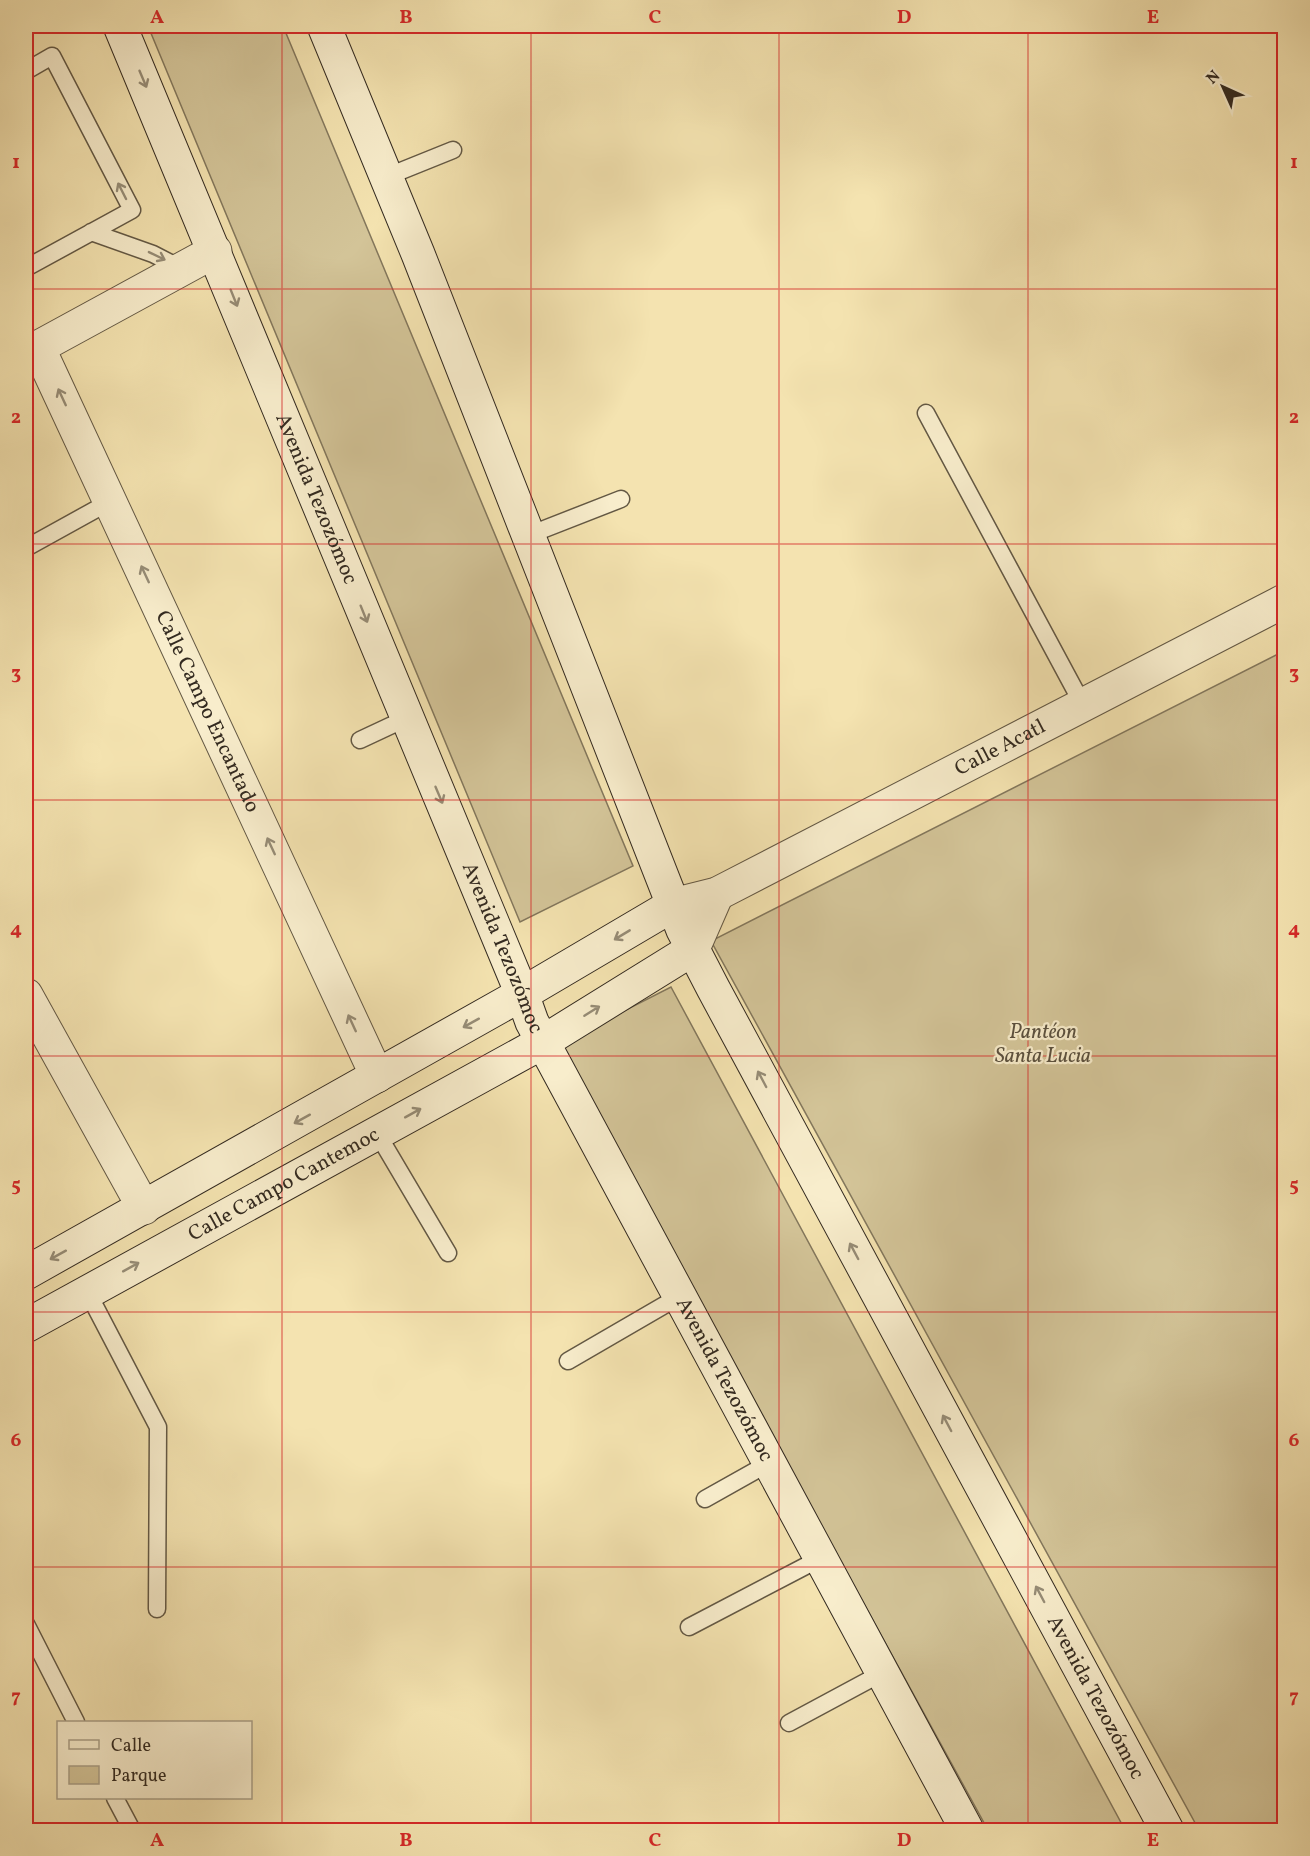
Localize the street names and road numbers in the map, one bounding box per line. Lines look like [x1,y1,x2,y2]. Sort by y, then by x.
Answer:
street label: Avenida Tezozómoc [268,409,365,589]
street label: Calle Campo Encantado [148,606,267,817]
street label: Calle Acatl [950,712,1050,783]
street label: Avenida Tezozómoc [454,858,550,1039]
street label: Calle Campo Cantemoc [183,1120,385,1249]
street label: Avenida Tezozómoc [668,1292,781,1467]
street label: Avenida Tezozómoc [1039,1610,1152,1785]

